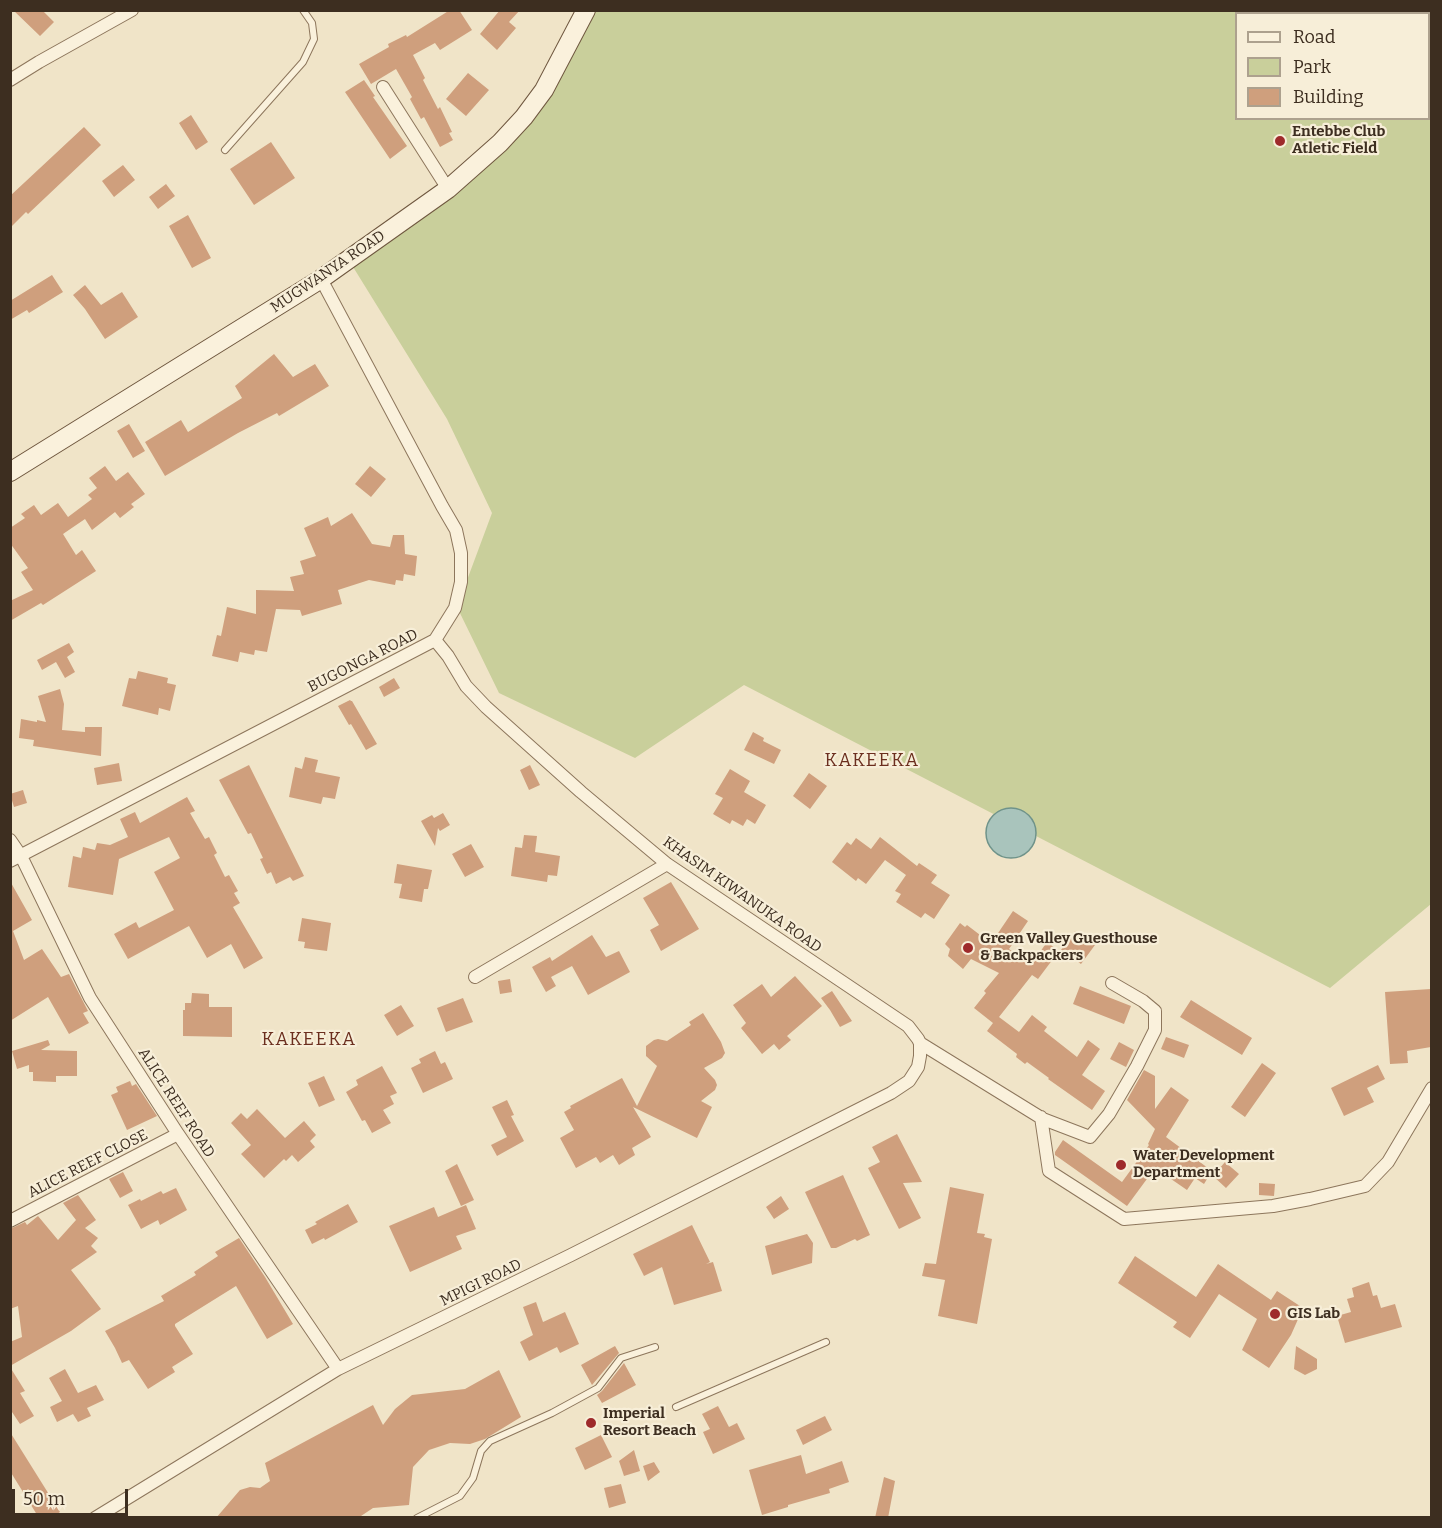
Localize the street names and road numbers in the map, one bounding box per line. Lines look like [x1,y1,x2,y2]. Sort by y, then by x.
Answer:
street label: MUGWANYA ROAD [267,227,389,317]
street label: BUGONGA ROAD [305,626,421,696]
street label: KHASIM KIWANUKA ROAD [659,833,825,957]
street label: ALICE REEF ROAD [134,1045,218,1161]
street label: ALICE REEF CLOSE [25,1126,151,1202]
street label: MPIGI ROAD [438,1256,524,1310]

